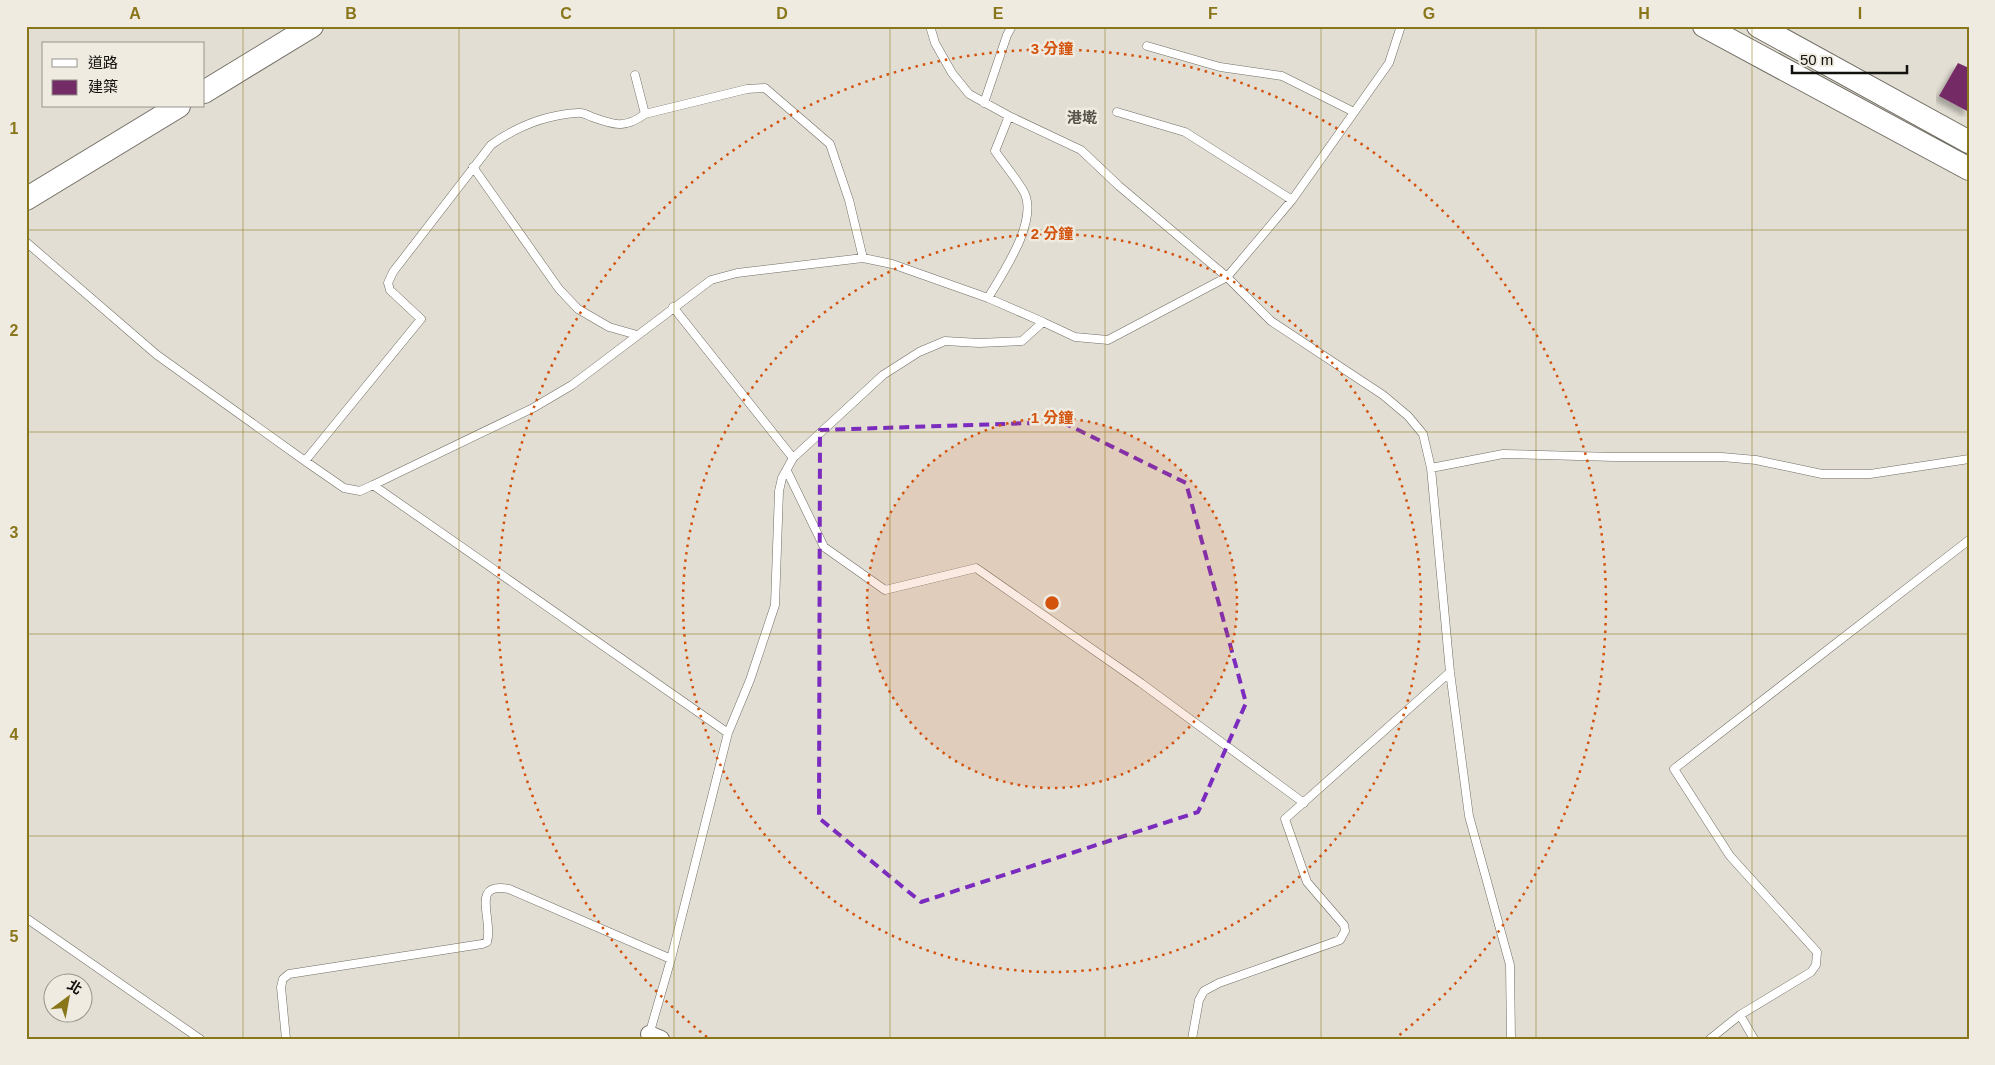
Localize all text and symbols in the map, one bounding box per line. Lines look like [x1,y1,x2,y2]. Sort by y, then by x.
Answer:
text: A [129,5,141,22]
text: B [345,5,357,22]
text: C [560,5,572,22]
text: D [776,5,788,22]
text: E [993,5,1004,22]
text: F [1208,5,1218,22]
text: G [1423,5,1435,22]
text: H [1638,5,1650,22]
text: I [1858,5,1862,22]
text: 3 分鐘 [1031,40,1073,57]
legend [42,42,205,108]
scale bar [1792,42,1908,74]
text: 50 m [1800,51,1833,68]
text: 道路 [88,54,118,71]
text: 建築 [88,78,118,95]
district label: 港墘 [1067,109,1097,126]
text: 1 [10,120,19,137]
text: 2 分鐘 [1031,225,1073,242]
text: 2 [10,322,19,339]
text: 1 分鐘 [1031,409,1073,426]
text: 3 [10,524,19,541]
centre of rings [1043,594,1061,612]
text: 4 [10,726,19,743]
text: 5 [10,928,19,945]
north arrow [42,972,92,1022]
text: 北 [65,976,85,997]

